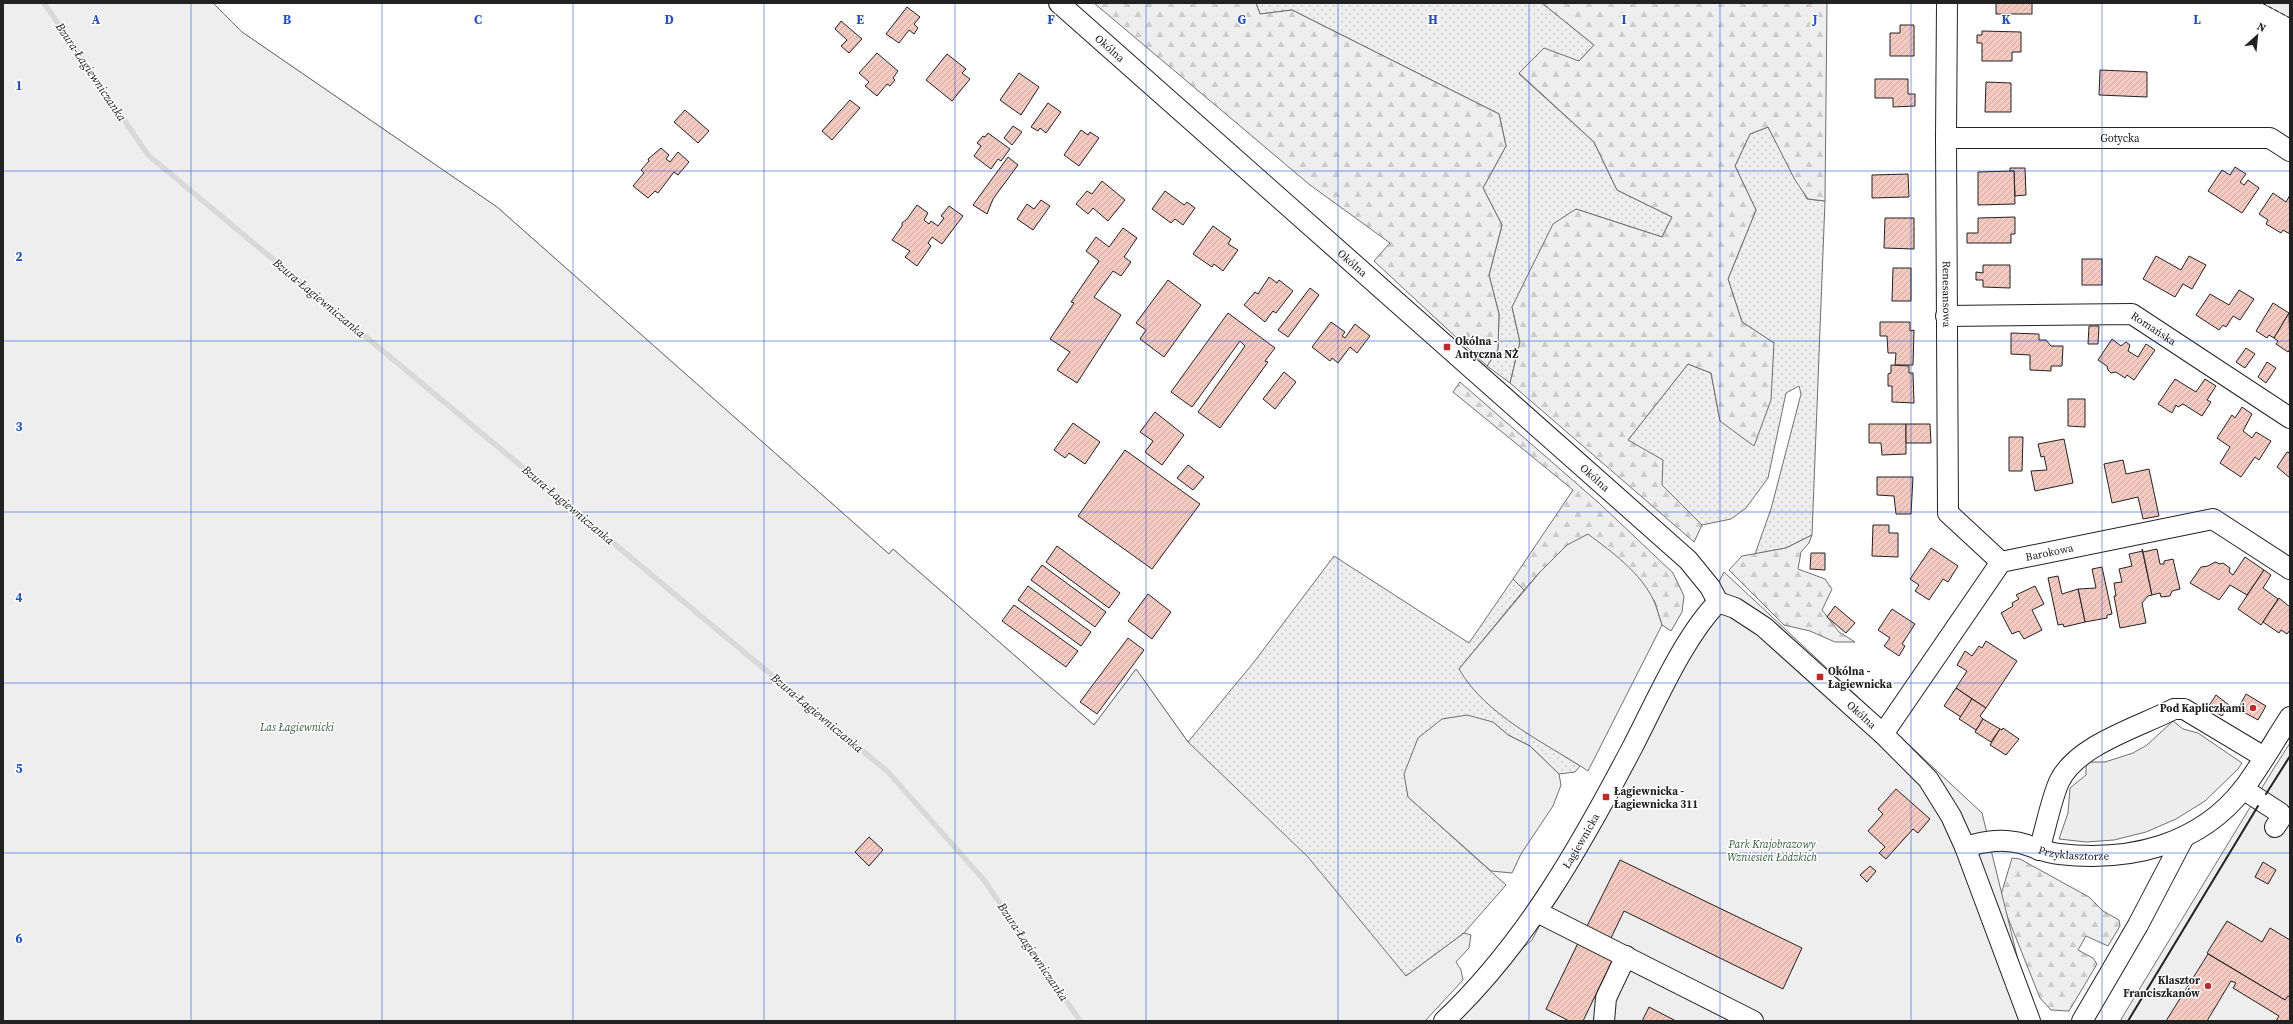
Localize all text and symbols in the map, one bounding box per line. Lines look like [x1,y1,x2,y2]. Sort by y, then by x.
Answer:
text: A [92,11,101,28]
text: B [283,11,292,28]
text: C [474,11,482,28]
text: D [664,11,674,28]
text: E [856,11,864,28]
text: F [1047,11,1055,28]
text: G [1238,11,1247,28]
text: H [1428,11,1438,28]
text: I [1621,11,1627,28]
text: J [1811,11,1818,28]
text: K [2001,11,2011,28]
text: L [2193,11,2201,28]
north arrow [2237,16,2277,56]
water label: Bzura-Łagiewniczanka [51,19,130,125]
text: N [2254,19,2268,36]
street label: Okólna [1091,31,1128,66]
text: 1 [15,77,23,94]
street label: Gotycka [2100,131,2140,146]
street label: Okólna [1334,246,1371,281]
text: 2 [15,248,23,265]
water label: Bzura-Łagiewniczanka [269,254,369,342]
street label: Renesansowa [1939,261,1954,328]
street label: Romańska [2128,308,2179,349]
place label: Okólna - Antyczna NŻ [1455,334,1518,362]
marker: Okólna - Antyczna NŻ [1442,342,1452,352]
text: 3 [15,418,23,435]
water label: Bzura-Łagiewniczanka [518,461,618,549]
street label: Okólna [1577,461,1613,496]
street label: Barokowa [2024,540,2075,565]
text: 4 [15,589,23,606]
place label: Okólna - Łagiewnicka [1828,664,1892,692]
water label: Bzura-Łagiewniczanka [767,669,867,757]
marker: Okólna - Łagiewnicka [1815,672,1825,682]
street label: Okólna [1843,698,1880,733]
place label: Pod Kapliczkami [2160,701,2246,716]
marker: Pod Kapliczkami [2248,703,2258,713]
park label: Las Łagiewnicki [259,720,335,735]
text: 5 [15,760,23,777]
place label: Łagiewnicka - Łagiewnicka 311 [1614,784,1698,812]
marker: Łagiewnicka - Łagiewnicka 311 [1601,792,1611,802]
street label: Łagiewnicka [1559,810,1604,872]
park label: Park Krajobrazowy Wzniesień Łódzkich [1727,837,1817,865]
street label: Przyklasztorze [2036,843,2110,864]
water label: Bzura-Łagiewniczanka [993,899,1072,1005]
text: 6 [15,930,23,947]
place label: Klasztor Franciszkanów [2123,973,2201,1001]
marker: Klasztor Franciszkanów [2203,981,2213,991]

